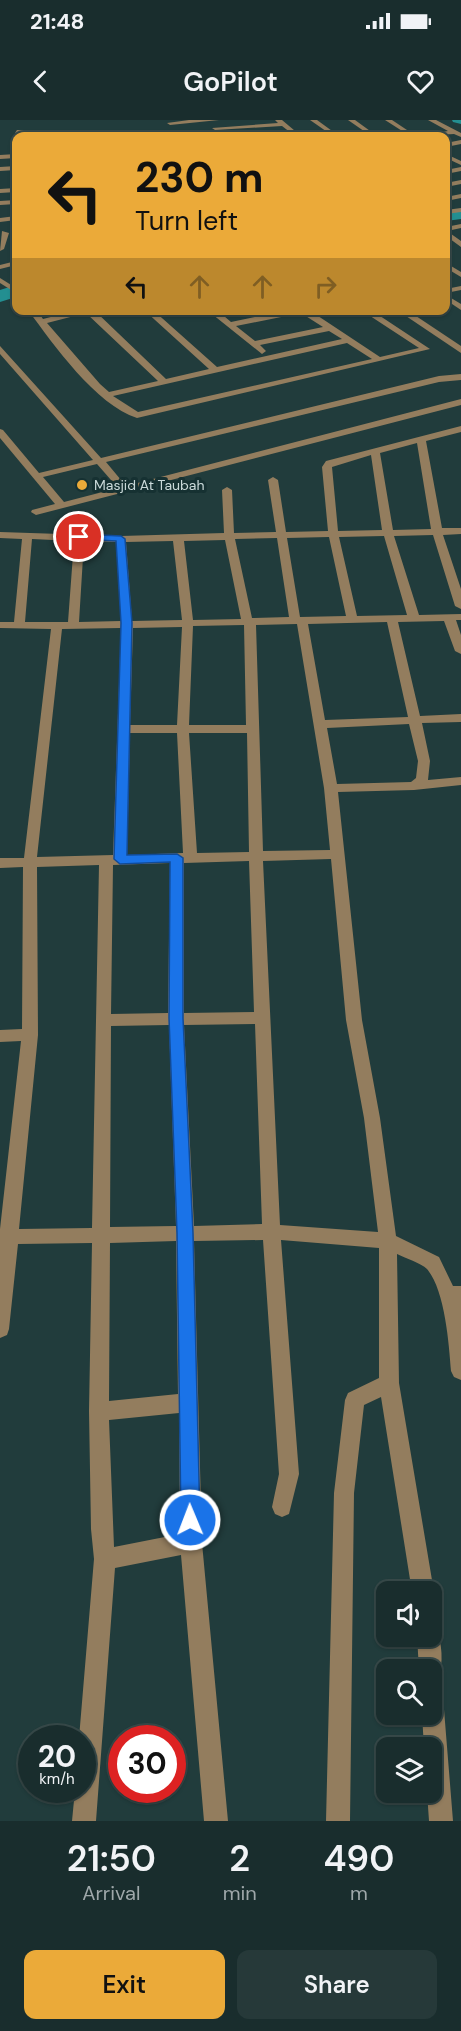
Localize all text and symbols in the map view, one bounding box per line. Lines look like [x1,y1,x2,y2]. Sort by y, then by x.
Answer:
text: 21:48 [30,7,85,36]
text: GoPilot [183,64,278,99]
icon: back [24,65,57,98]
icon: heart [404,65,437,98]
text: 230 m [135,150,264,205]
icon: left [36,156,114,234]
text: Turn left [135,203,238,238]
icon: left [120,270,153,303]
icon: ahead [183,270,216,303]
icon: ahead [246,270,279,303]
icon: right [309,270,342,303]
place label: Masjid At Taubah [94,476,205,494]
marker: Masjid At Taubah [75,478,89,492]
pin [53,511,104,562]
icon: arrive [62,520,95,553]
position arrow [158,1488,222,1552]
map controls [376,1581,442,1803]
button: sound [376,1581,442,1647]
button: search [376,1659,442,1725]
speed limit sign: 30 [108,1725,186,1803]
text: 20 [38,1737,76,1776]
button: layers [376,1737,442,1803]
text: km/h [39,1769,75,1789]
text: 21:50 [67,1835,156,1882]
text: 2 [229,1835,250,1882]
text: 490 [323,1835,394,1882]
text: Arrival [82,1880,140,1906]
text: min [223,1880,257,1906]
text: m [350,1880,368,1906]
button: Exit [24,1950,225,2019]
button: Share [237,1950,437,2019]

